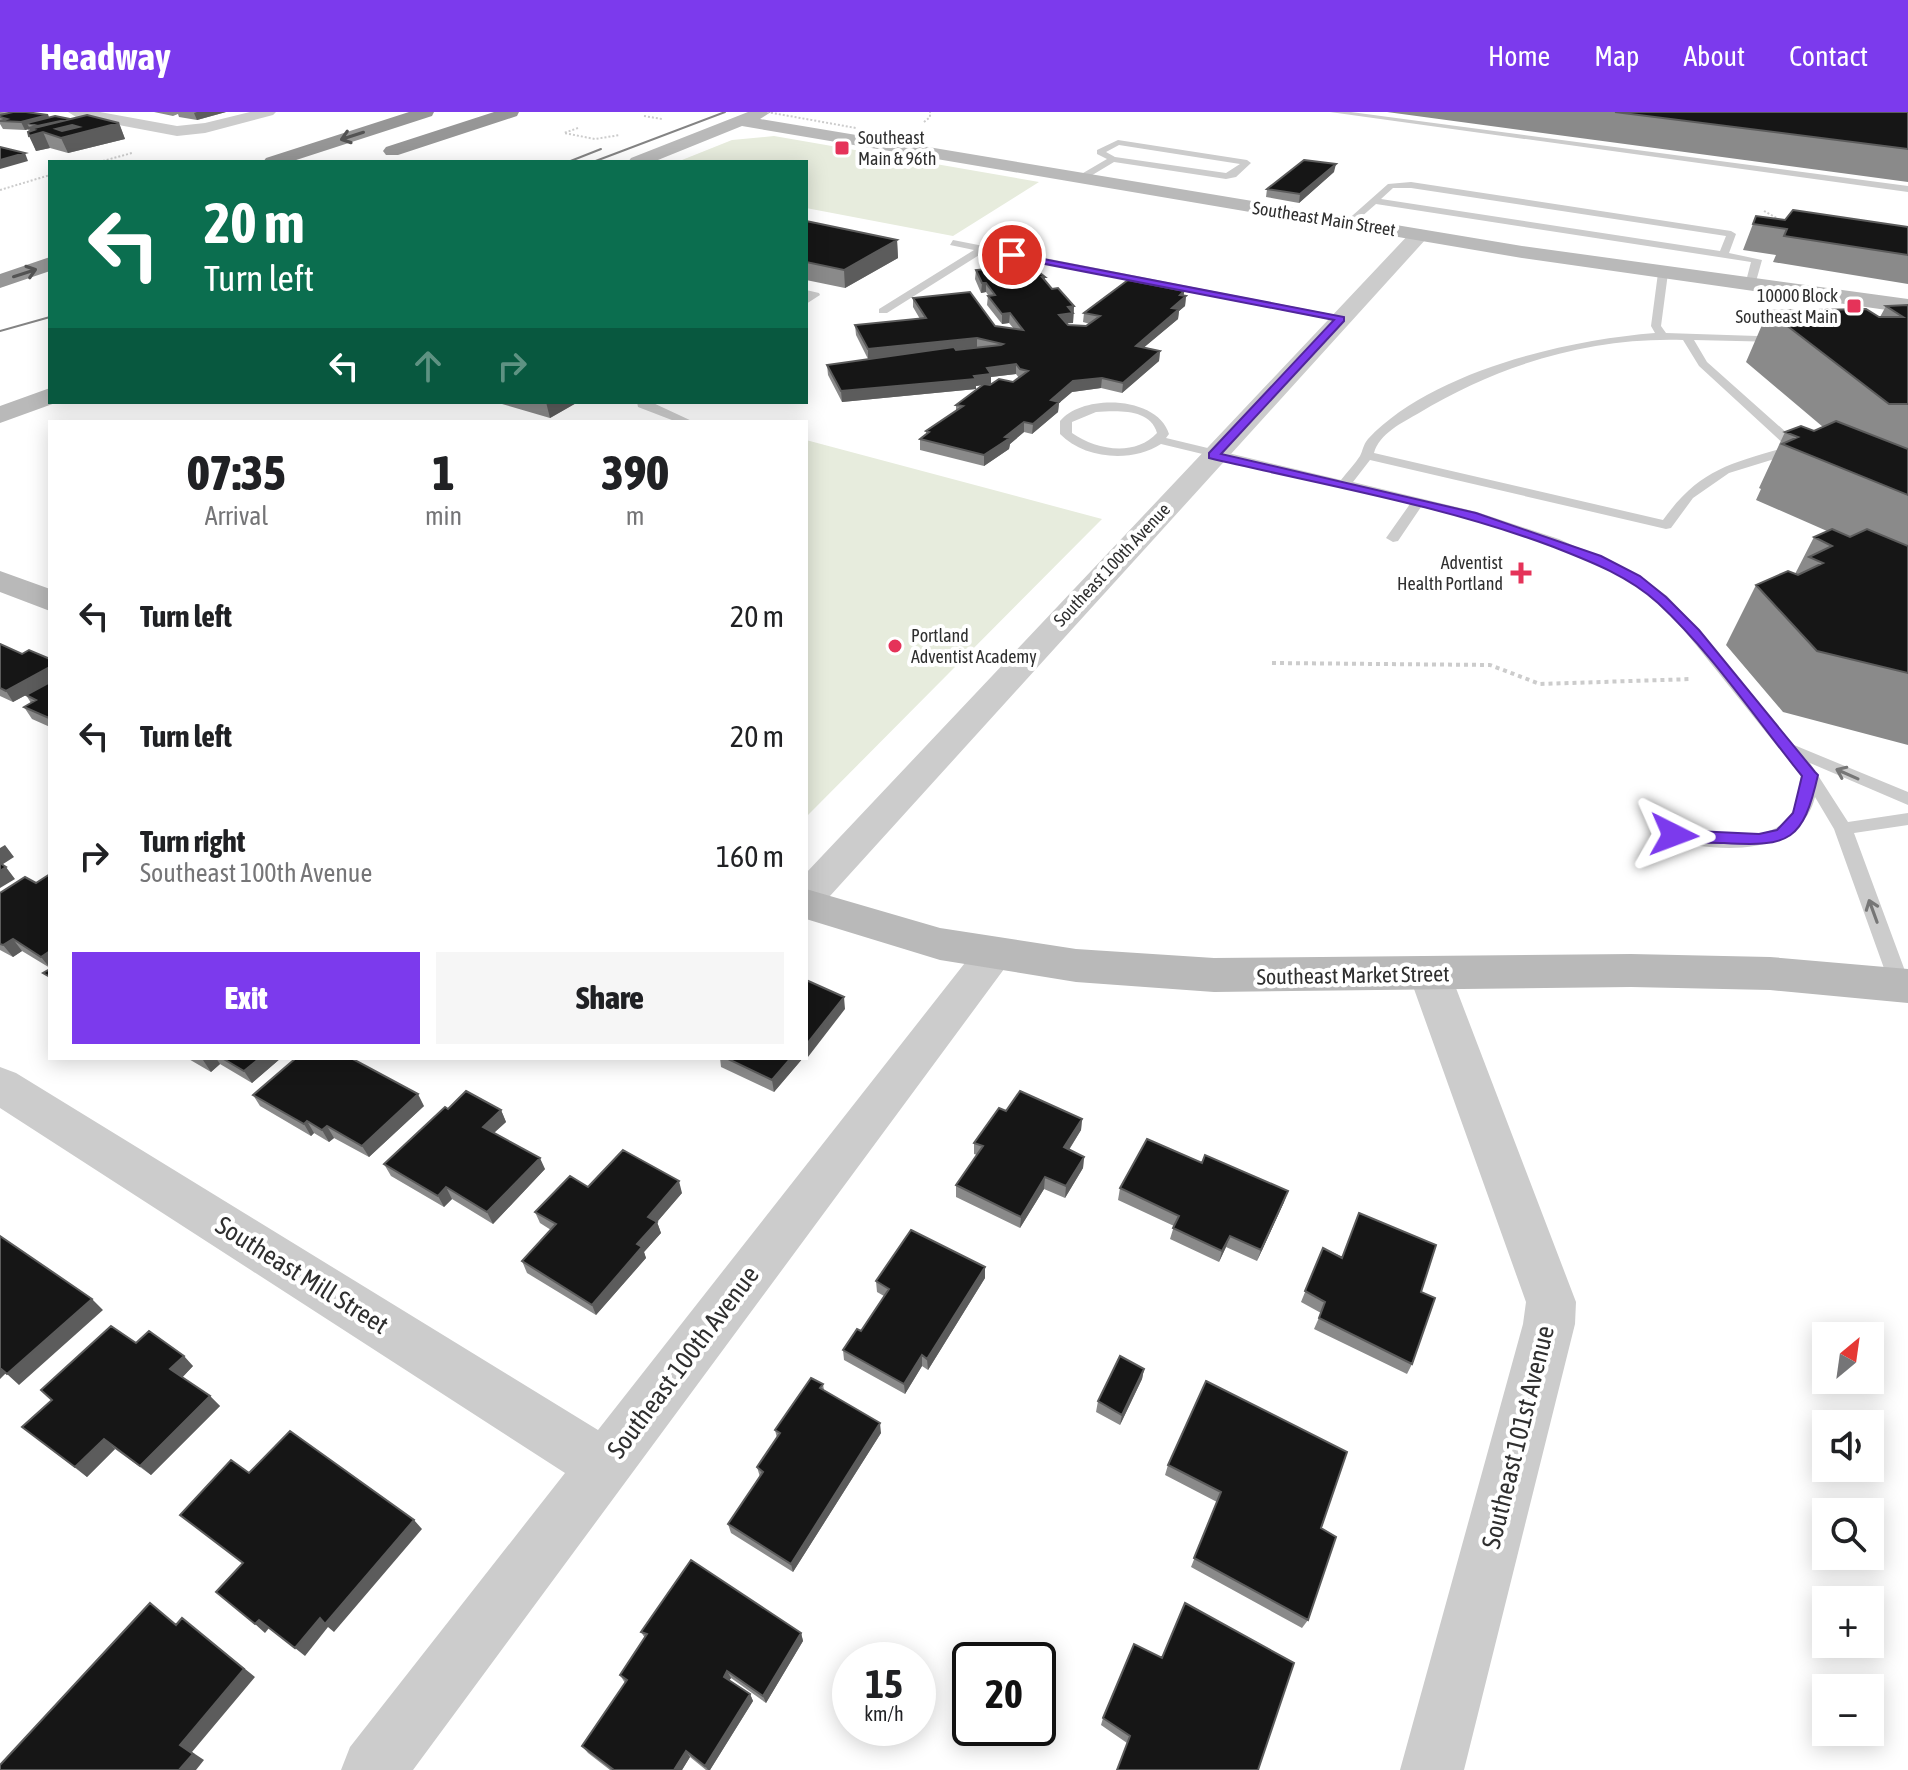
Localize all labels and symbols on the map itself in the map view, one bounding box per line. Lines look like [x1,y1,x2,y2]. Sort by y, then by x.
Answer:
place label: Southeast Main & 96th [858,127,936,169]
one-way arrow [339,129,365,144]
marker: Southeast Main & 96th [833,139,851,157]
street label: Southeast Main Street [1251,197,1397,240]
pin [978,221,1046,289]
one-way arrow [12,264,37,279]
place label: 10000 Block Southeast Main [1736,285,1838,327]
marker: 10000 Block Southeast Main [1845,297,1863,315]
street label: Southeast 100th Avenue [1049,499,1174,631]
place label: Adventist Health Portland [1397,552,1503,594]
marker: Adventist Health Portland [1510,562,1532,584]
place label: Portland Adventist Academy [911,625,1037,667]
marker: Portland Adventist Academy [886,637,904,655]
one-way arrow [1835,766,1859,781]
position arrow [1632,793,1716,877]
one-way arrow [1865,900,1879,924]
street label: Southeast Market Street [1256,960,1450,990]
street label: Southeast Mill Street [210,1210,394,1340]
street label: Southeast 100th Avenue [601,1260,765,1464]
street label: Southeast 101st Avenue [1476,1322,1560,1552]
north arrow [1812,1322,1884,1394]
speed limit sign: 20 [952,1642,1056,1746]

